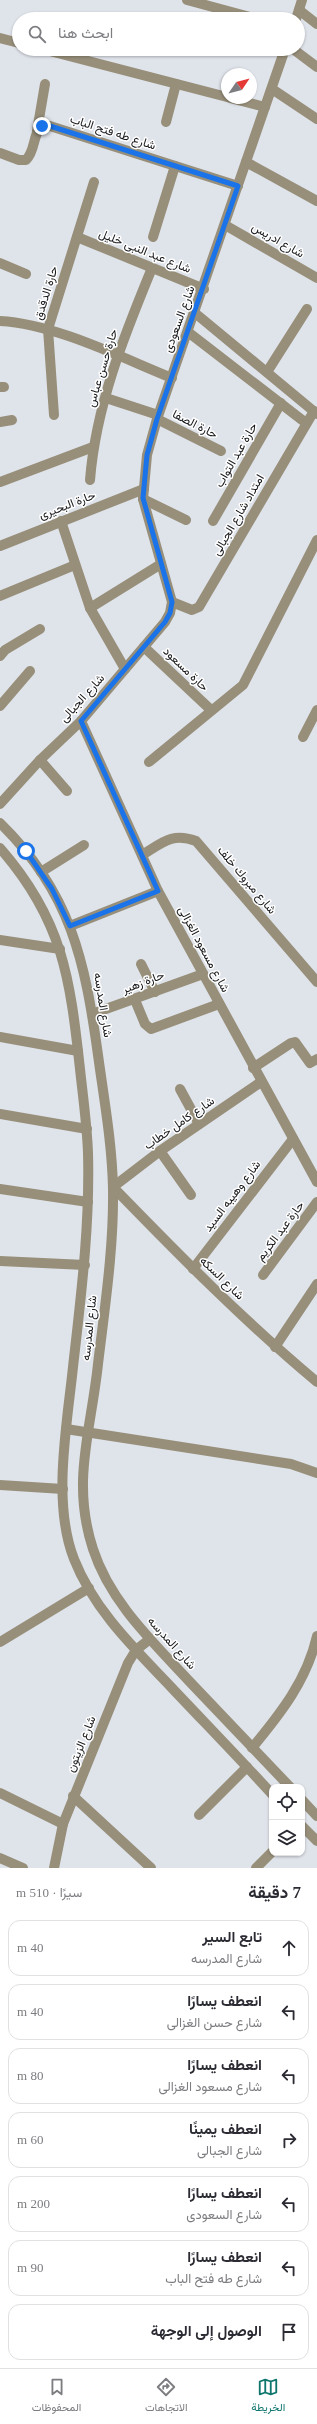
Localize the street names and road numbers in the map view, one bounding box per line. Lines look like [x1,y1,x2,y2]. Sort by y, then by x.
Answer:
street label: شارع طه فتح الباب [68,112,158,154]
street label: شارع ادريس [248,219,307,262]
street label: شارع عبد النبى خليل [96,226,193,278]
street label: حارة الدقدق [31,264,62,322]
street label: شارع السعودى [160,284,199,355]
street label: حارة حسن عباس [84,327,121,409]
street label: حارة الصفا [170,407,220,442]
street label: حارة عبد التواب [212,420,261,490]
street label: امتداد شارع الجبالى [209,472,269,559]
street label: حارة البحيرى [37,488,98,523]
street label: حارة مسعود [160,644,212,695]
street label: شارع الجبالى [57,671,109,726]
street label: شارع مبروك خلف [213,843,279,918]
street label: شارع مسعود الغزالى [174,904,233,995]
street label: حارة زهير [119,968,166,998]
street label: شارع المدرسه [89,972,115,1039]
street label: شارع كامل خطاب [141,1094,218,1154]
street label: شارع وهيبه السيد [201,1158,265,1236]
street label: حارة عبد الكريم [253,1198,308,1264]
street label: شارع السكه [196,1254,247,1304]
street label: شارع المدرسه [79,1295,101,1362]
street label: شارع المدرسه [143,1614,199,1673]
street label: شارع الزيتون [63,1714,100,1775]

